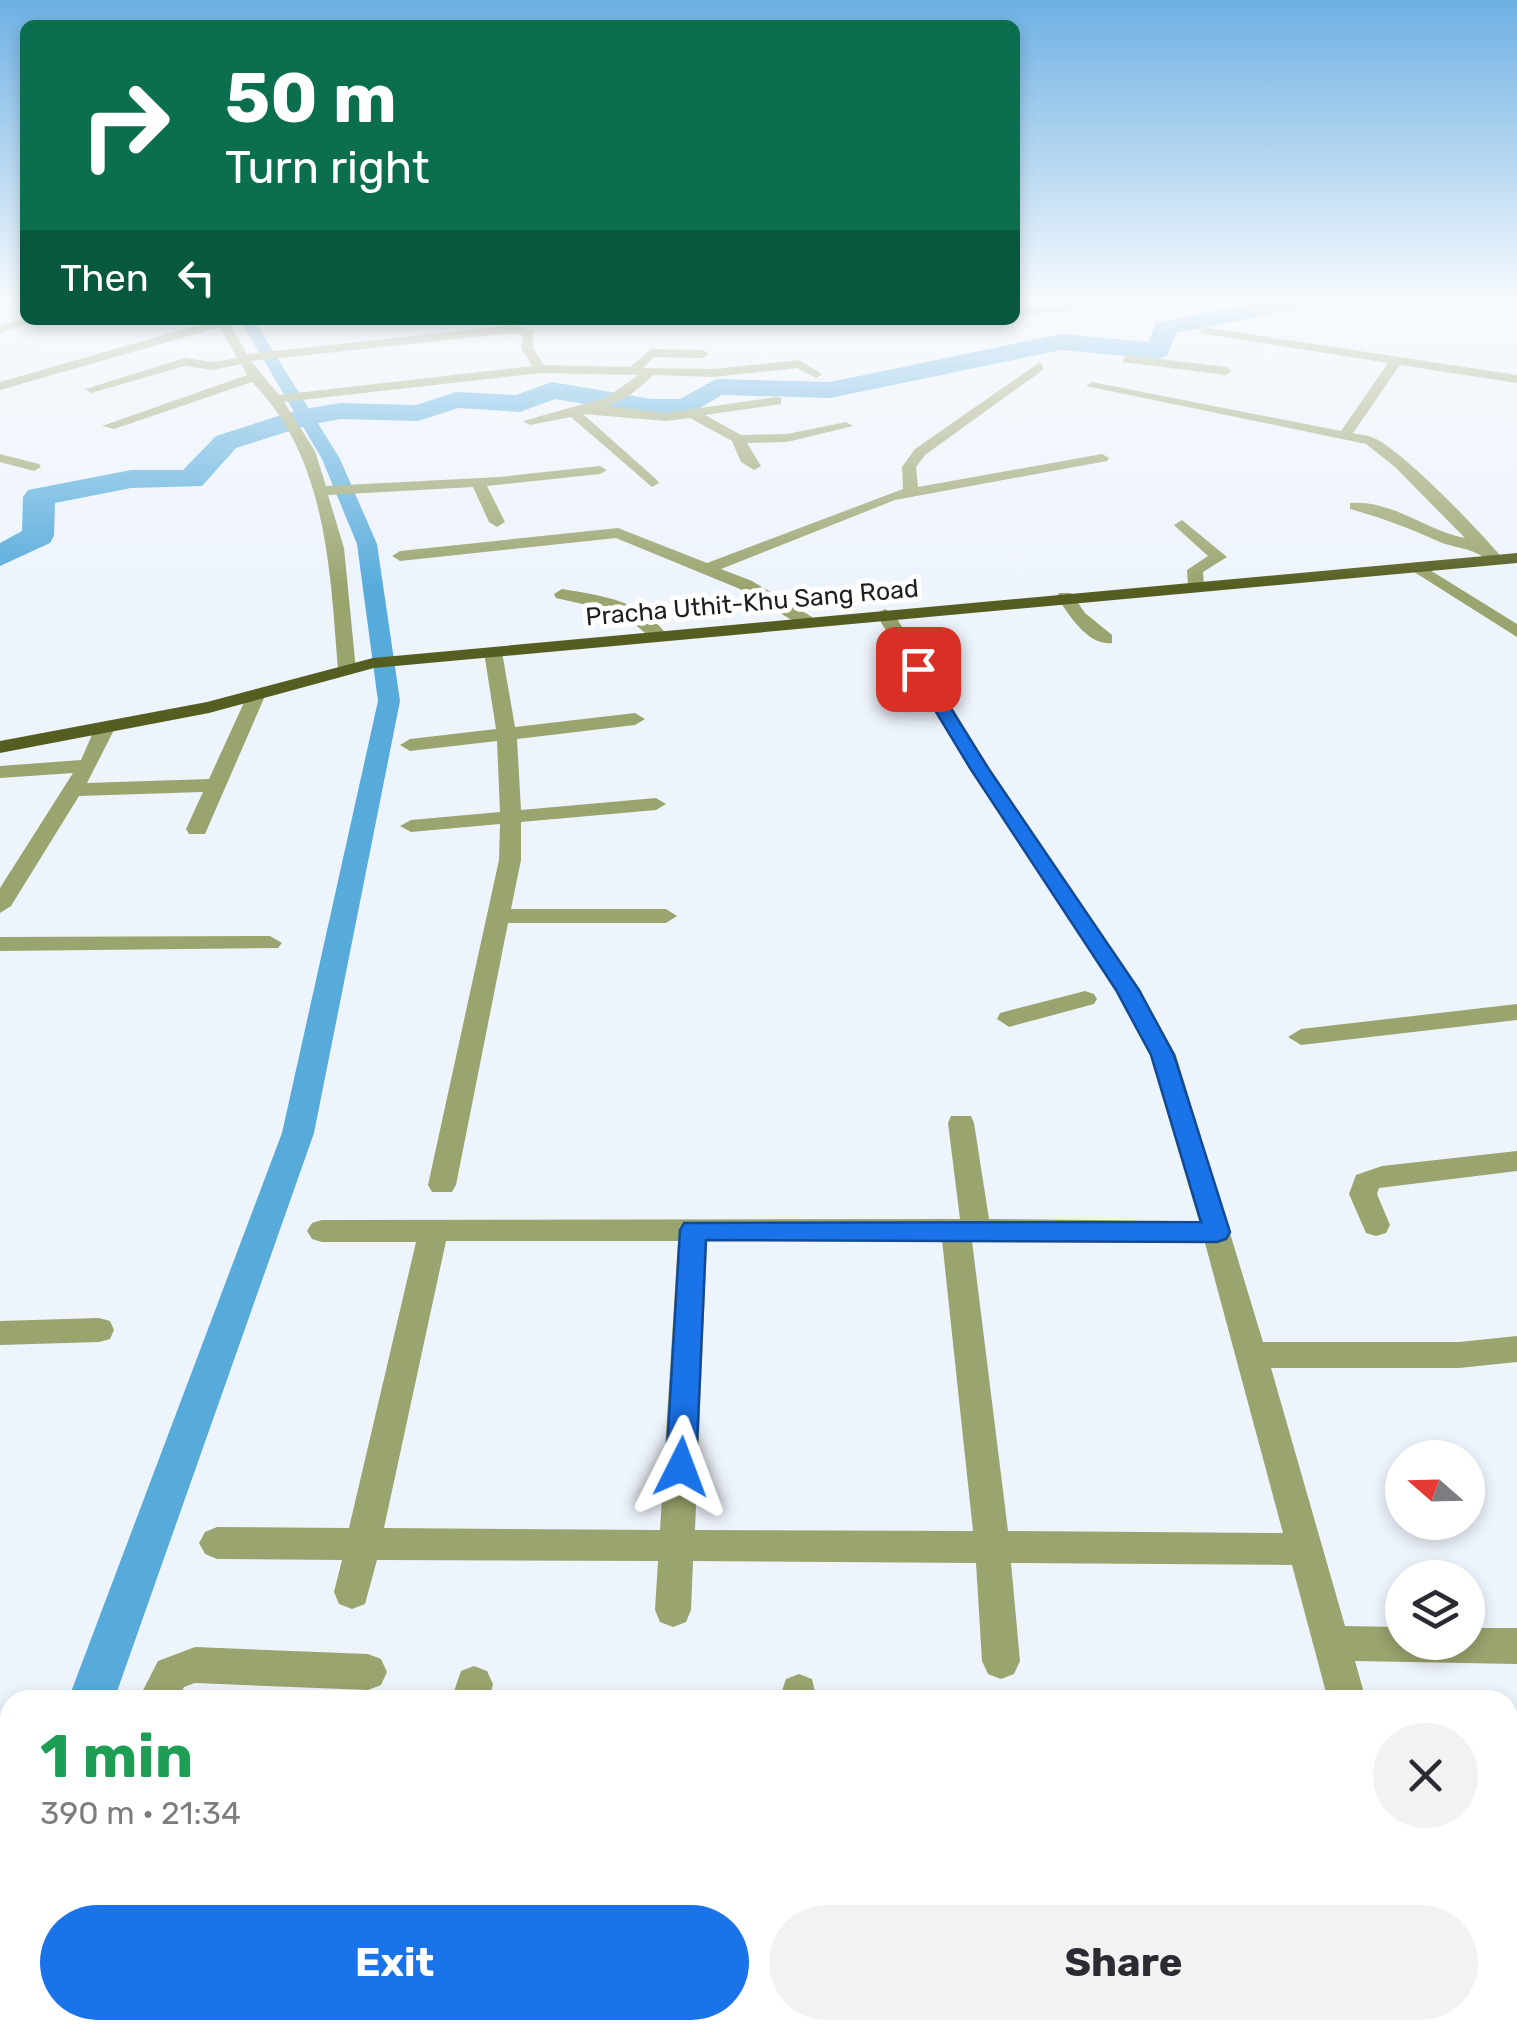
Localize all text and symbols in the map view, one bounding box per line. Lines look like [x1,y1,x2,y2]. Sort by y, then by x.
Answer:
text: 50 m [225,57,397,140]
icon: right [60,60,190,190]
text: Turn right [225,141,429,194]
icon: left [169,250,224,305]
text: Then [60,255,149,301]
street label: Pracha Uthit-Khu Sang Road [584,573,920,632]
pin [876,627,961,712]
icon: arrive [891,642,946,697]
position arrow [629,1415,733,1519]
north arrow [1385,1440,1485,1540]
map controls [1385,1440,1485,1660]
button: layers [1385,1560,1485,1660]
text: 1 min [40,1721,193,1792]
button: close [1373,1723,1478,1828]
text: 390 m · 21:34 [40,1794,241,1832]
button: Exit [40,1905,749,2020]
button: Share [769,1905,1478,2020]

